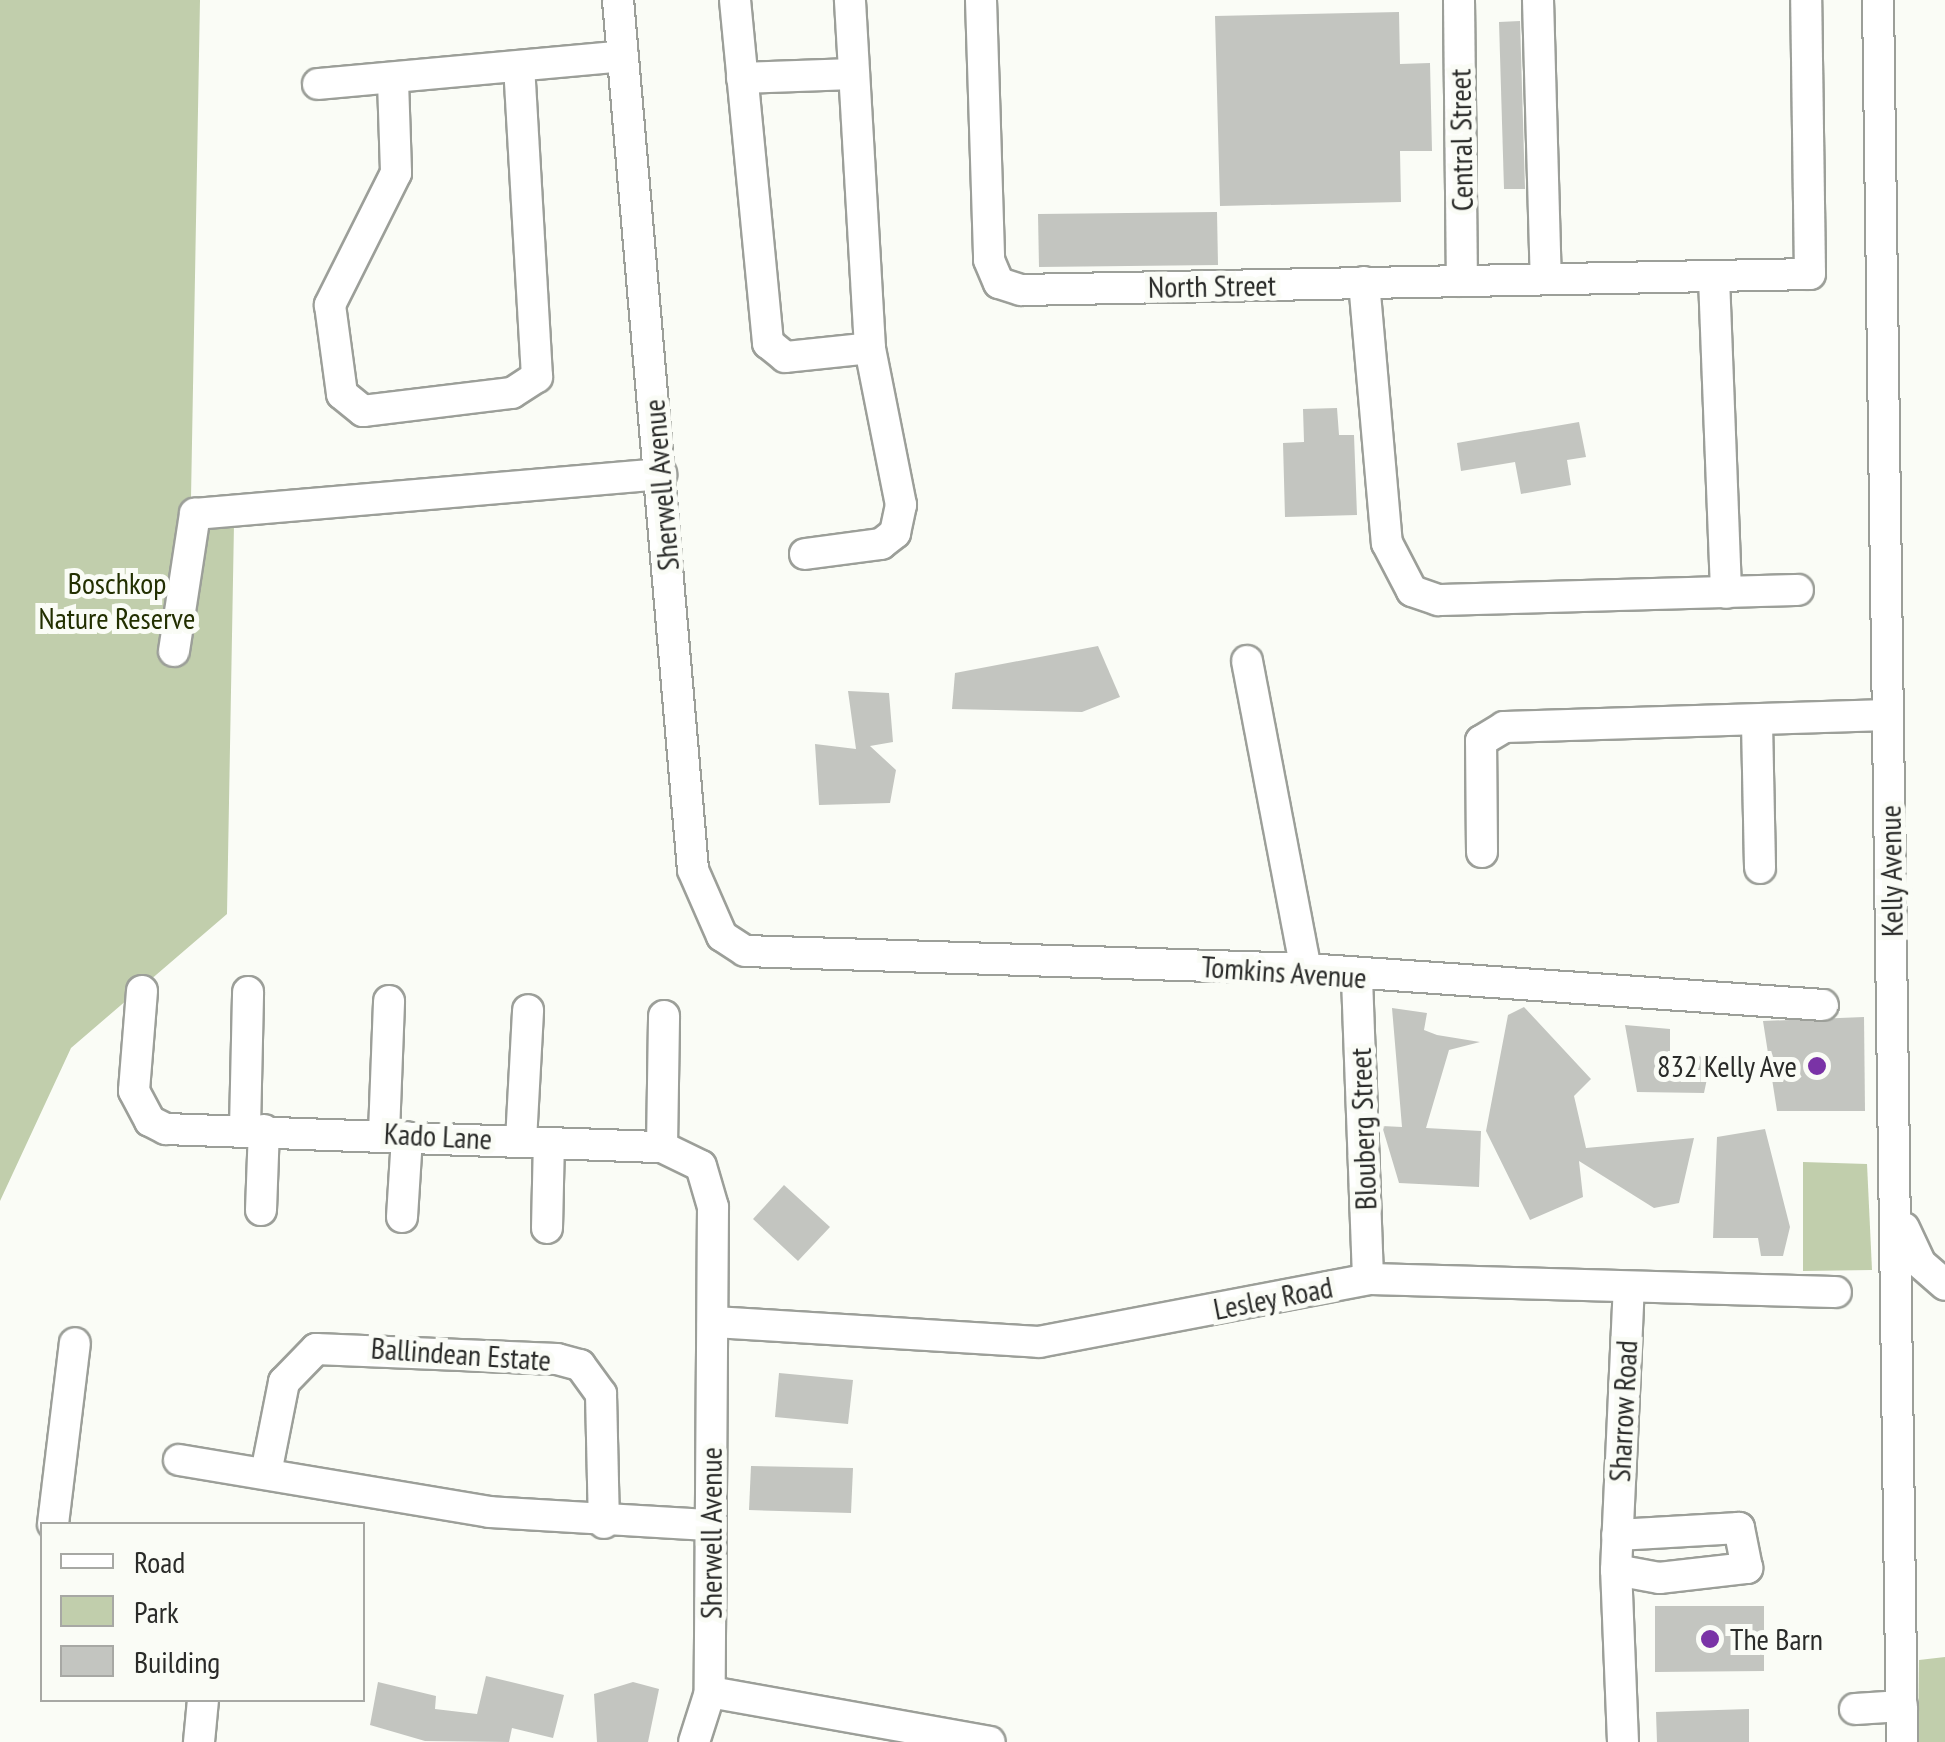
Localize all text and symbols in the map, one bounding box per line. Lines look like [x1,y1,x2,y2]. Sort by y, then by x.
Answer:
street label: Central Street [1442,69,1480,211]
street label: North Street [1148,267,1276,305]
street label: Sherwell Avenue [636,397,686,573]
park label: Boschkop Nature Reserve [39,565,195,636]
street label: Kelly Avenue [1872,804,1910,938]
street label: Tomkins Avenue [1200,948,1368,996]
street label: Blouberg Street [1342,1047,1384,1211]
place label: 832 Kelly Ave [1655,1048,1797,1084]
marker: 832 Kelly Ave [1806,1055,1828,1077]
street label: Kado Lane [383,1115,493,1157]
street label: Lesley Road [1210,1269,1336,1327]
street label: Ballindean Estate [370,1330,552,1378]
street label: Sharrow Road [1601,1339,1645,1483]
street label: Sherwell Avenue [693,1447,729,1619]
legend [40,1522,365,1702]
text: Road [134,1542,185,1581]
text: Park [134,1592,179,1631]
place label: The Barn [1730,1621,1823,1657]
marker: The Barn [1699,1628,1721,1650]
text: Building [134,1642,220,1681]

